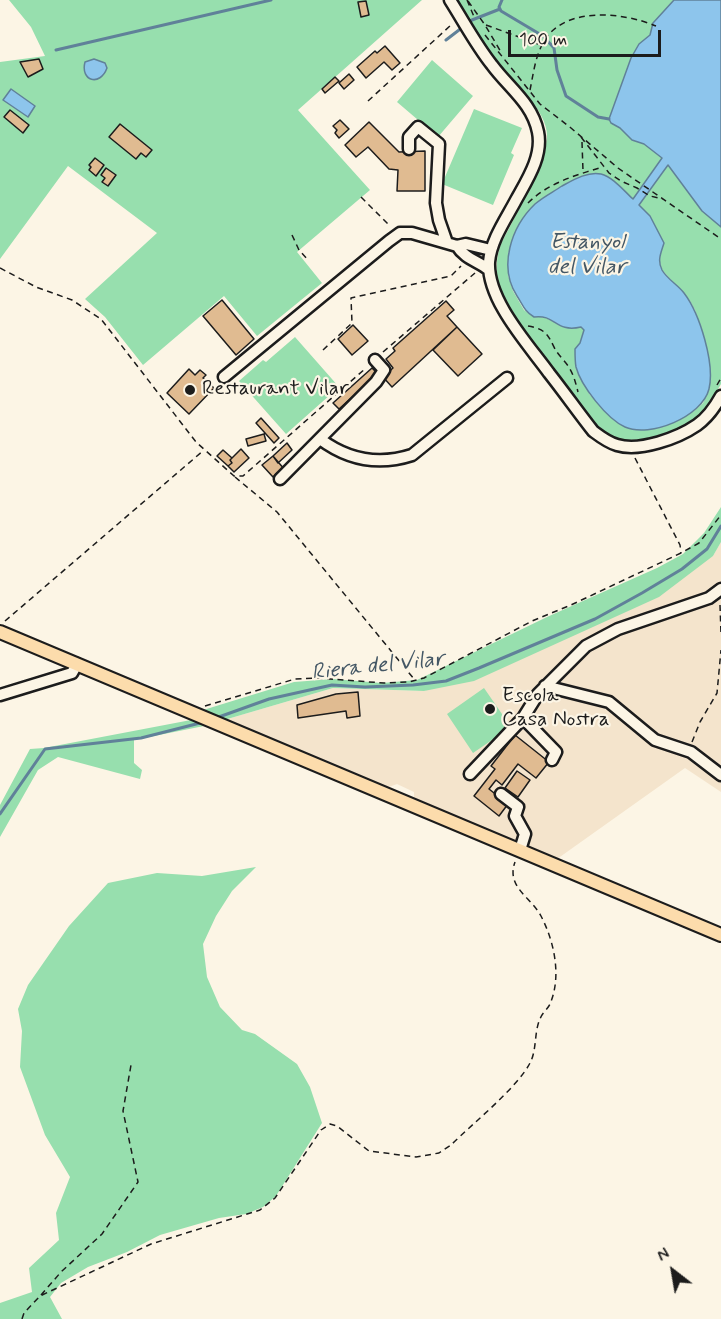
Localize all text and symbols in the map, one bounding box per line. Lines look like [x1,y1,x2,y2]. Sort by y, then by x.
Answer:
scale bar [511,18,664,56]
text: 100 m [519,28,567,52]
water label: Estanyol del Vilar [548,230,626,282]
place label: Restaurant Vilar [202,377,349,403]
marker: Restaurant Vilar [183,383,197,397]
water label: Riera del Vilar [310,647,446,687]
place label: Escola Casa Nostra [502,684,610,734]
marker: Escola Casa Nostra [483,702,497,716]
north arrow [643,1241,703,1301]
text: N [653,1243,673,1267]

